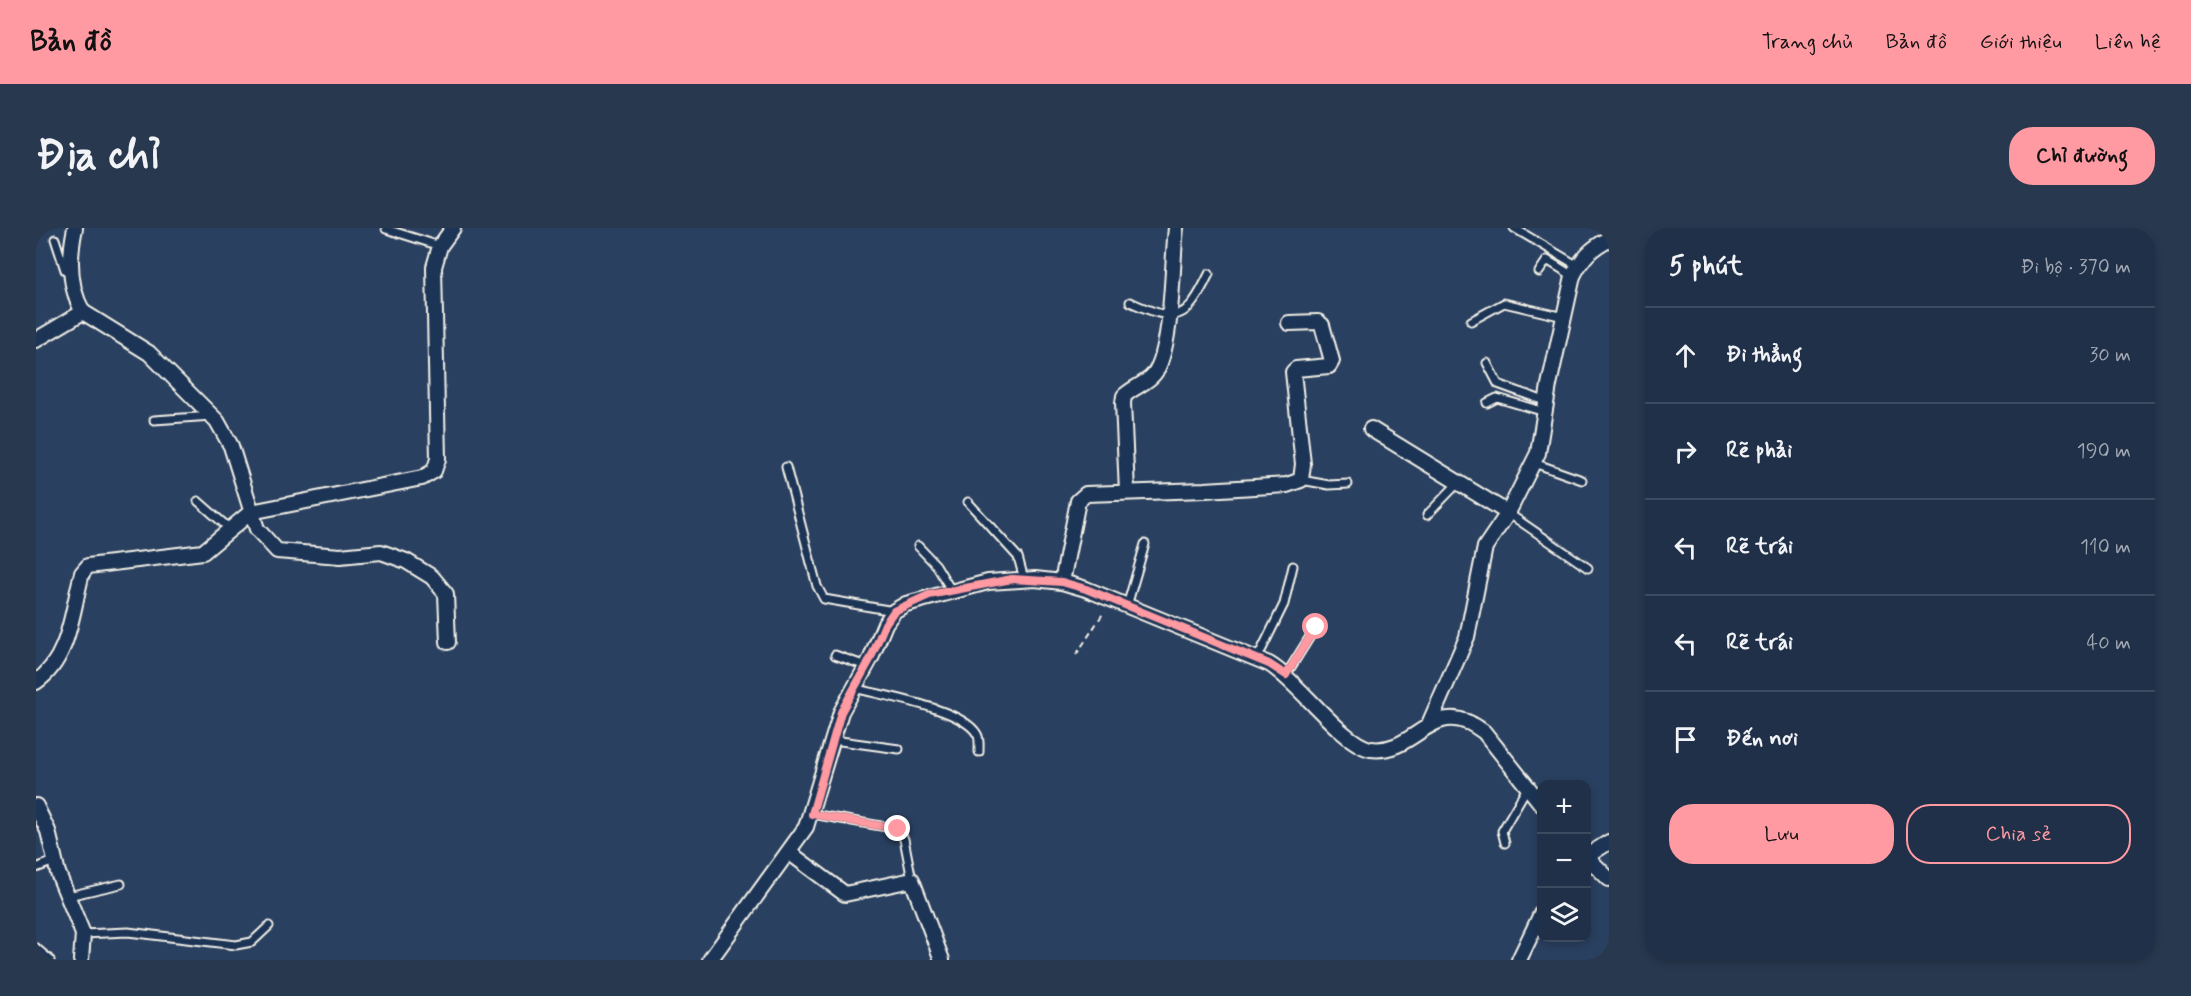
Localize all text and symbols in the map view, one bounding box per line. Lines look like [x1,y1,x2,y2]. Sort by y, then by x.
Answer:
text: Bản đồ [30,24,112,61]
text: Trang chủ [1762,28,1853,56]
text: Bản đồ [1886,28,1947,56]
text: Giới thiệu [1980,28,2062,56]
text: Liên hệ [2095,28,2161,56]
button: Chỉ đường [2009,127,2155,185]
text: Địa chỉ [36,129,161,184]
text: 5 phút [1669,250,1743,284]
text: Đi bộ · 370 m [2020,254,2131,281]
icon: ahead [1669,339,1702,372]
text: Đi thẳng [1726,341,1802,369]
text: 30 m [2089,342,2131,369]
icon: right [1669,435,1702,468]
text: Rẽ phải [1726,437,1792,465]
text: 190 m [2077,438,2131,465]
icon: left [1669,531,1702,564]
text: Rẽ trái [1726,533,1793,561]
text: 110 m [2080,534,2131,561]
route start [1302,613,1328,639]
icon: left [1669,627,1702,660]
text: Rẽ trái [1726,629,1793,657]
text: 40 m [2087,630,2131,657]
icon: arrive [1669,723,1702,756]
text: Đến nơi [1726,725,1798,753]
map controls [1537,780,1591,942]
button: + [1537,780,1591,834]
button: Lưu [1669,804,1894,864]
button: Chia sẻ [1906,804,2131,864]
route end [884,815,910,841]
button: − [1537,834,1591,888]
button: layers [1537,888,1591,942]

